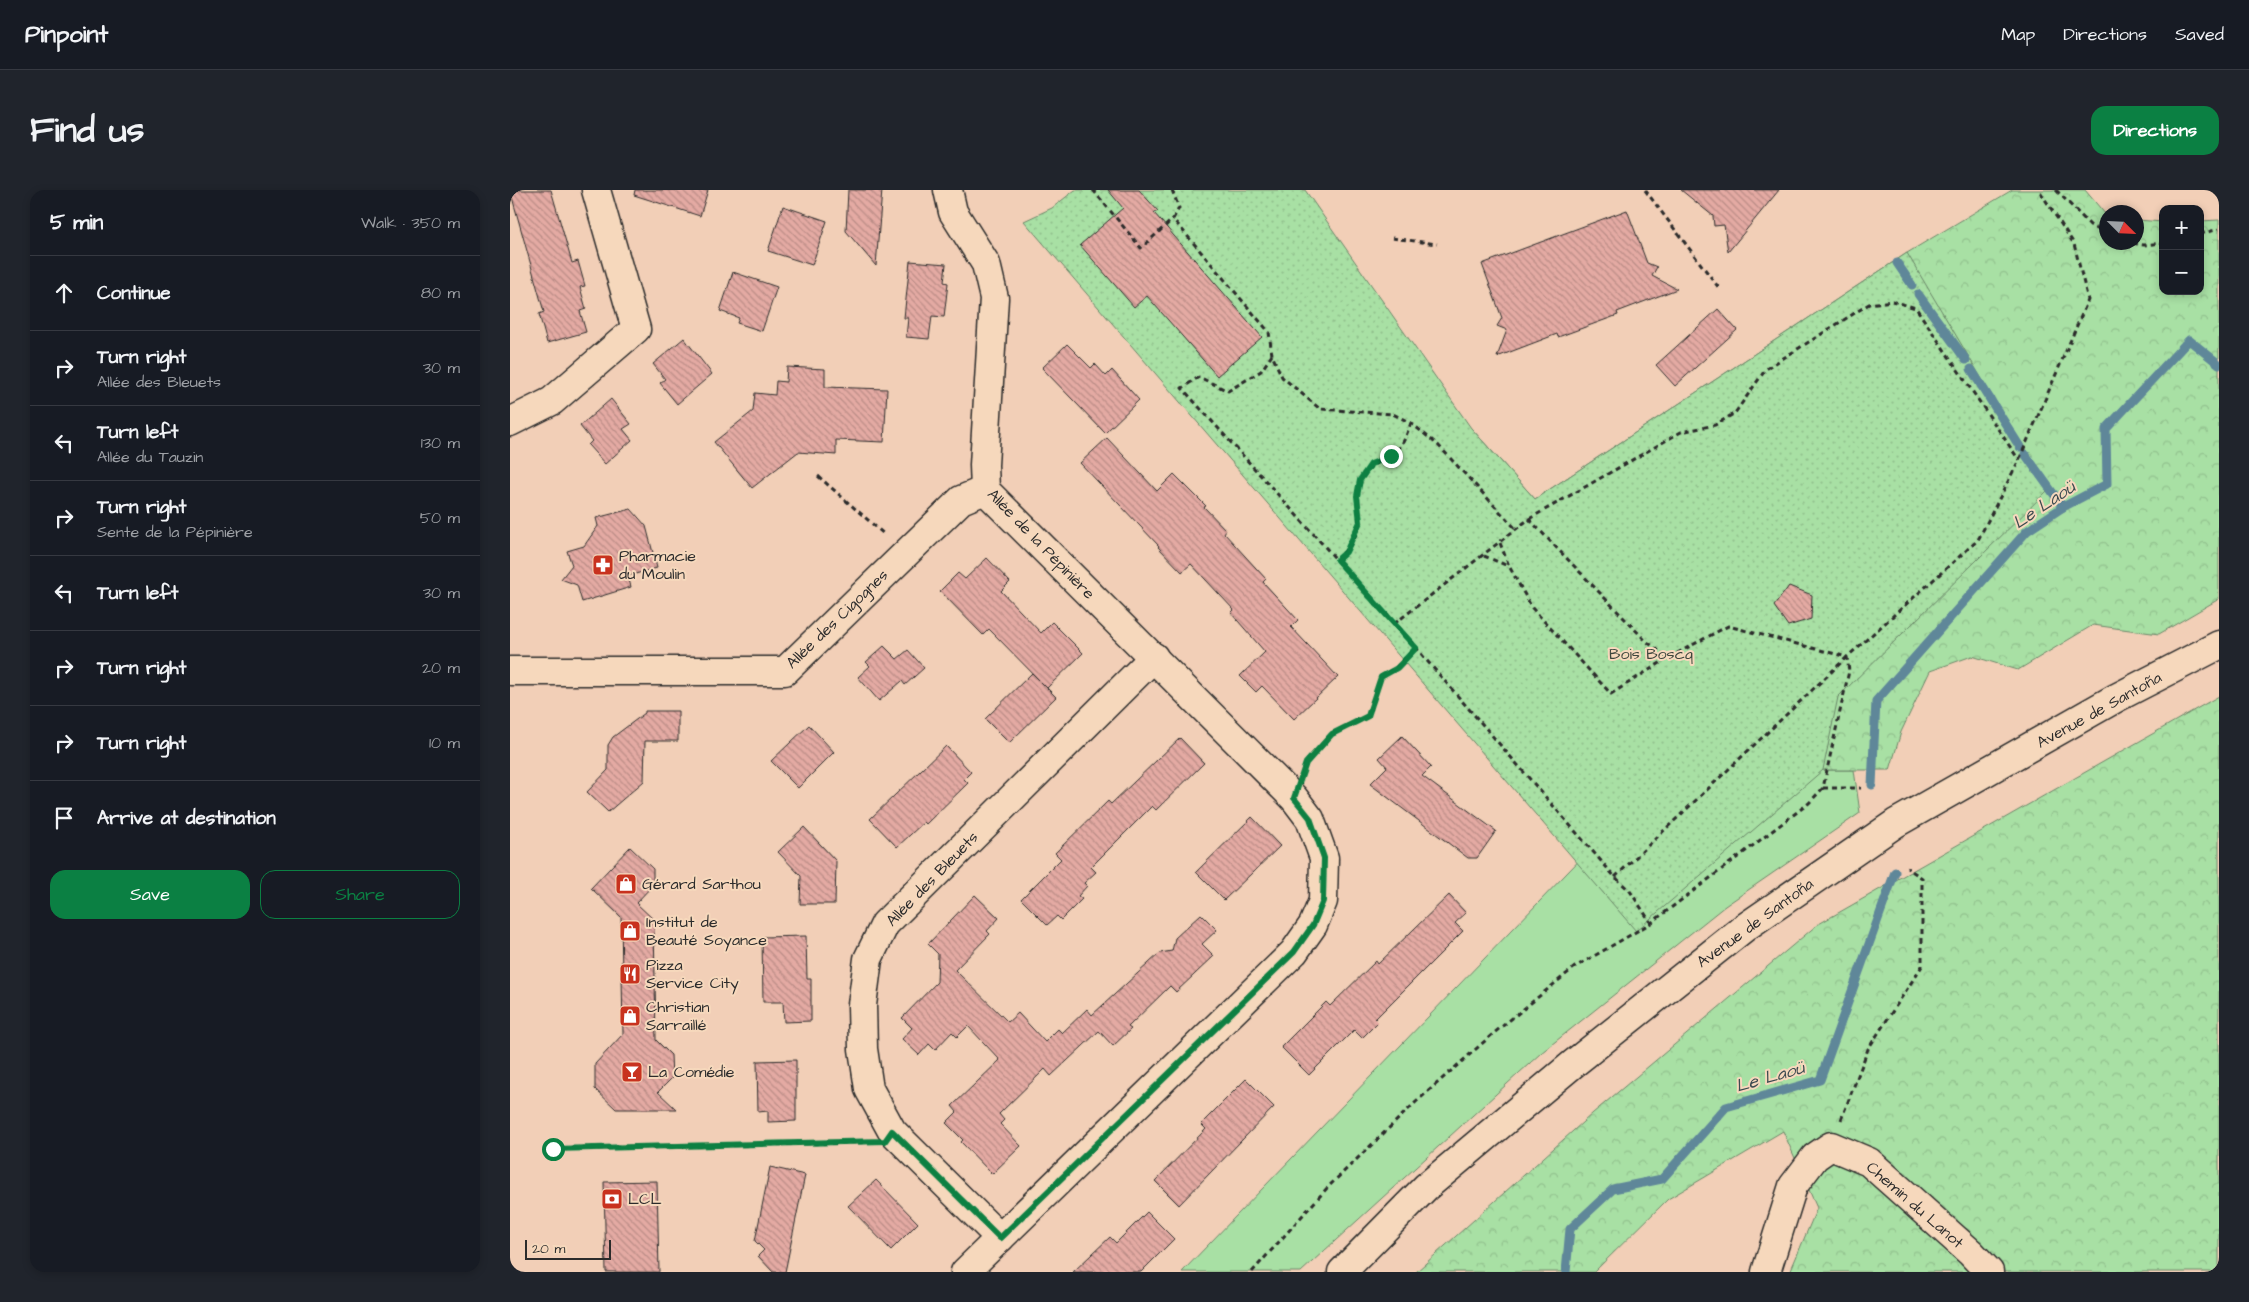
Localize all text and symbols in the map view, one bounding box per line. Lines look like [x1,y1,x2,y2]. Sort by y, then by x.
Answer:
text: Pinpoint [25,18,108,52]
text: Map [2001,22,2035,47]
text: Directions [2063,22,2147,47]
text: Saved [2175,22,2224,47]
text: Find us [30,106,144,155]
button: Directions [2091,106,2219,155]
north arrow [2099,205,2144,250]
map controls [2159,205,2204,295]
button: + [2159,205,2204,250]
text: 5 min [50,208,103,237]
text: Walk · 350 m [361,212,460,234]
button: − [2159,250,2204,295]
icon: ahead [50,279,78,307]
text: Continue [97,280,171,307]
text: 80 m [421,282,460,304]
text: Turn right [97,344,186,371]
icon: right [50,354,78,382]
text: 30 m [423,357,460,379]
text: Allée des Bleuets [97,371,221,393]
text: Turn left [97,419,178,446]
icon: left [50,429,78,457]
text: 130 m [421,432,460,454]
route end [1380,445,1403,468]
text: Allée du Tauzin [97,446,203,468]
water label: Le Laoü [2008,475,2081,535]
street label: Allée de la Pépinière [982,484,1100,604]
text: Turn right [97,494,186,521]
icon: right [50,504,78,532]
text: 50 m [420,507,460,529]
text: Sente de la Pépinière [97,521,253,543]
place label: Pharmacie du Moulin [619,545,696,585]
pharmacy icon: Pharmacie du Moulin [591,553,615,577]
street label: Allée des Cigognes [781,564,894,674]
icon: left [50,579,78,607]
text: Turn left [97,580,178,607]
text: 30 m [423,582,460,604]
park label: Bois Boscq [1609,643,1693,665]
icon: right [50,654,78,682]
text: Turn right [97,655,186,682]
text: 20 m [422,657,460,679]
street label: Avenue de Santoña [2033,667,2165,753]
icon: right [50,729,78,757]
text: Turn right [97,730,186,757]
text: 10 m [429,732,460,754]
icon: arrive [50,804,78,832]
text: Arrive at destination [97,805,276,832]
street label: Allée des Bleuets [881,827,983,931]
button: Save [50,870,250,919]
button: Share [260,870,460,919]
shop icon: Gérard Sarthou [614,872,638,896]
place label: Gérard Sarthou [642,873,761,895]
street label: Avenue de Santoña [1692,873,1818,973]
place label: Institut de Beauté Soyance [646,911,767,952]
shop icon: Institut de Beauté Soyance [618,919,642,943]
place label: Pizza Service City [646,954,739,995]
restaurant icon: Pizza Service City [618,962,642,986]
place label: Christian Sarraillé [646,996,710,1036]
shop icon: Christian Sarraillé [618,1004,642,1028]
water label: Le Laoü [1733,1055,1808,1099]
bar icon: La Comédie [620,1060,644,1084]
place label: La Comédie [648,1061,735,1083]
route start [542,1138,565,1161]
street label: Chemin du Lanot [1862,1156,1969,1254]
bank icon: LCL [600,1187,624,1211]
place label: LCL [628,1188,661,1210]
scale bar [525,1237,611,1260]
text: 20 m [532,1239,565,1259]

